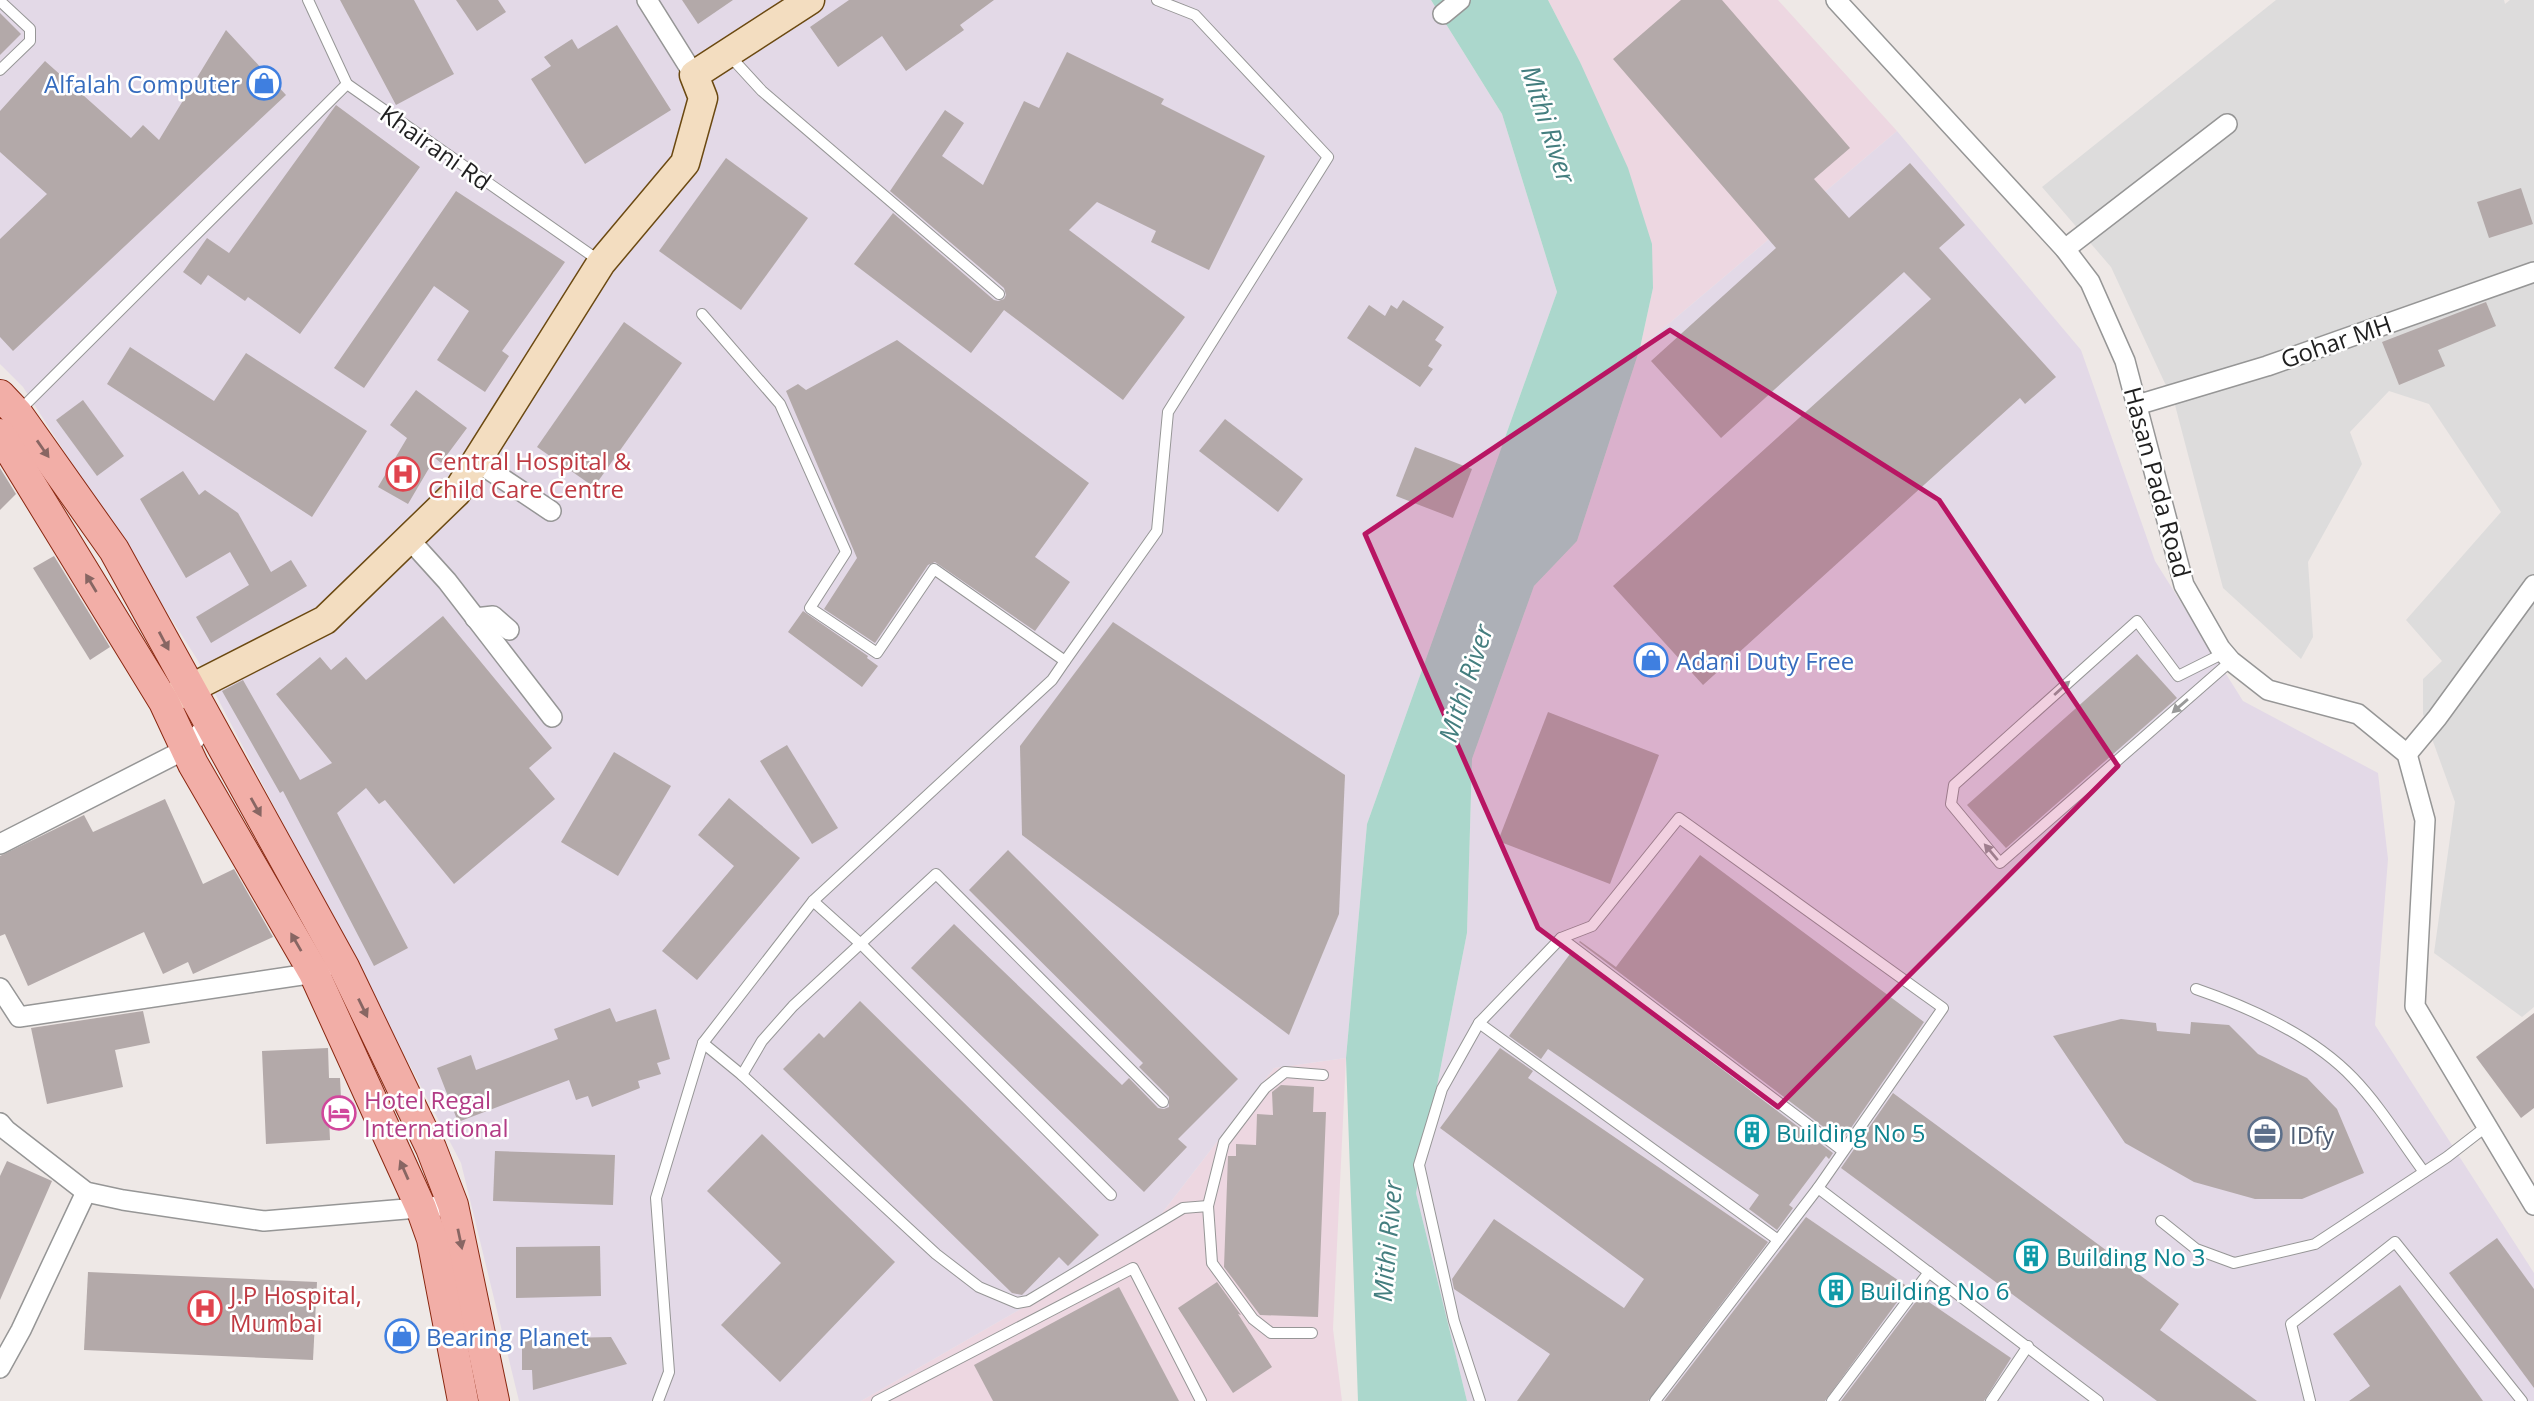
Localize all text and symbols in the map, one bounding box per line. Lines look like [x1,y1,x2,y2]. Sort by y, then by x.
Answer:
water label: Mithi River [1513,61,1585,189]
shop icon: Alfalah Computer [245,64,283,102]
place label: Alfalah Computer [44,67,240,100]
street label: Khairani Rd [374,97,498,197]
street label: Gohar MH [2276,307,2396,375]
street label: Hasan Pada Road [2117,383,2199,581]
one-way arrow [35,440,49,458]
place label: Central Hospital & Child Care Centre [428,444,632,505]
hospital icon: Central Hospital & Child Care Centre [384,455,422,493]
one-way arrow [85,574,98,593]
water label: Mithi River [1429,618,1501,746]
one-way arrow [157,631,169,651]
shop icon: Adani Duty Free [1632,641,1670,679]
place label: Adani Duty Free [1676,644,1854,677]
one-way arrow [2053,680,2071,696]
one-way arrow [2171,698,2188,713]
one-way arrow [251,797,262,817]
one-way arrow [1983,843,1999,861]
one-way arrow [290,932,302,952]
one-way arrow [358,998,369,1018]
place label: Hotel Regal International [364,1083,508,1144]
hotel icon: Hotel Regal International [320,1094,358,1132]
building icon: Building No 5 [1733,1113,1771,1151]
office icon: IDfy [2246,1115,2284,1153]
place label: Building No 5 [1776,1116,1926,1149]
place label: IDfy [2290,1118,2335,1151]
one-way arrow [398,1160,409,1180]
water label: Mithi River [1364,1177,1410,1303]
one-way arrow [455,1228,466,1250]
building icon: Building No 3 [2012,1237,2050,1275]
place label: Building No 3 [2056,1240,2206,1273]
building icon: Building No 6 [1817,1271,1855,1309]
place label: Building No 6 [1860,1274,2010,1307]
place label: J.P Hospital, Mumbai [228,1278,362,1339]
hospital icon: J.P Hospital, Mumbai [186,1289,224,1327]
shop icon: Bearing Planet [383,1317,421,1355]
place label: Bearing Planet [426,1320,589,1353]

